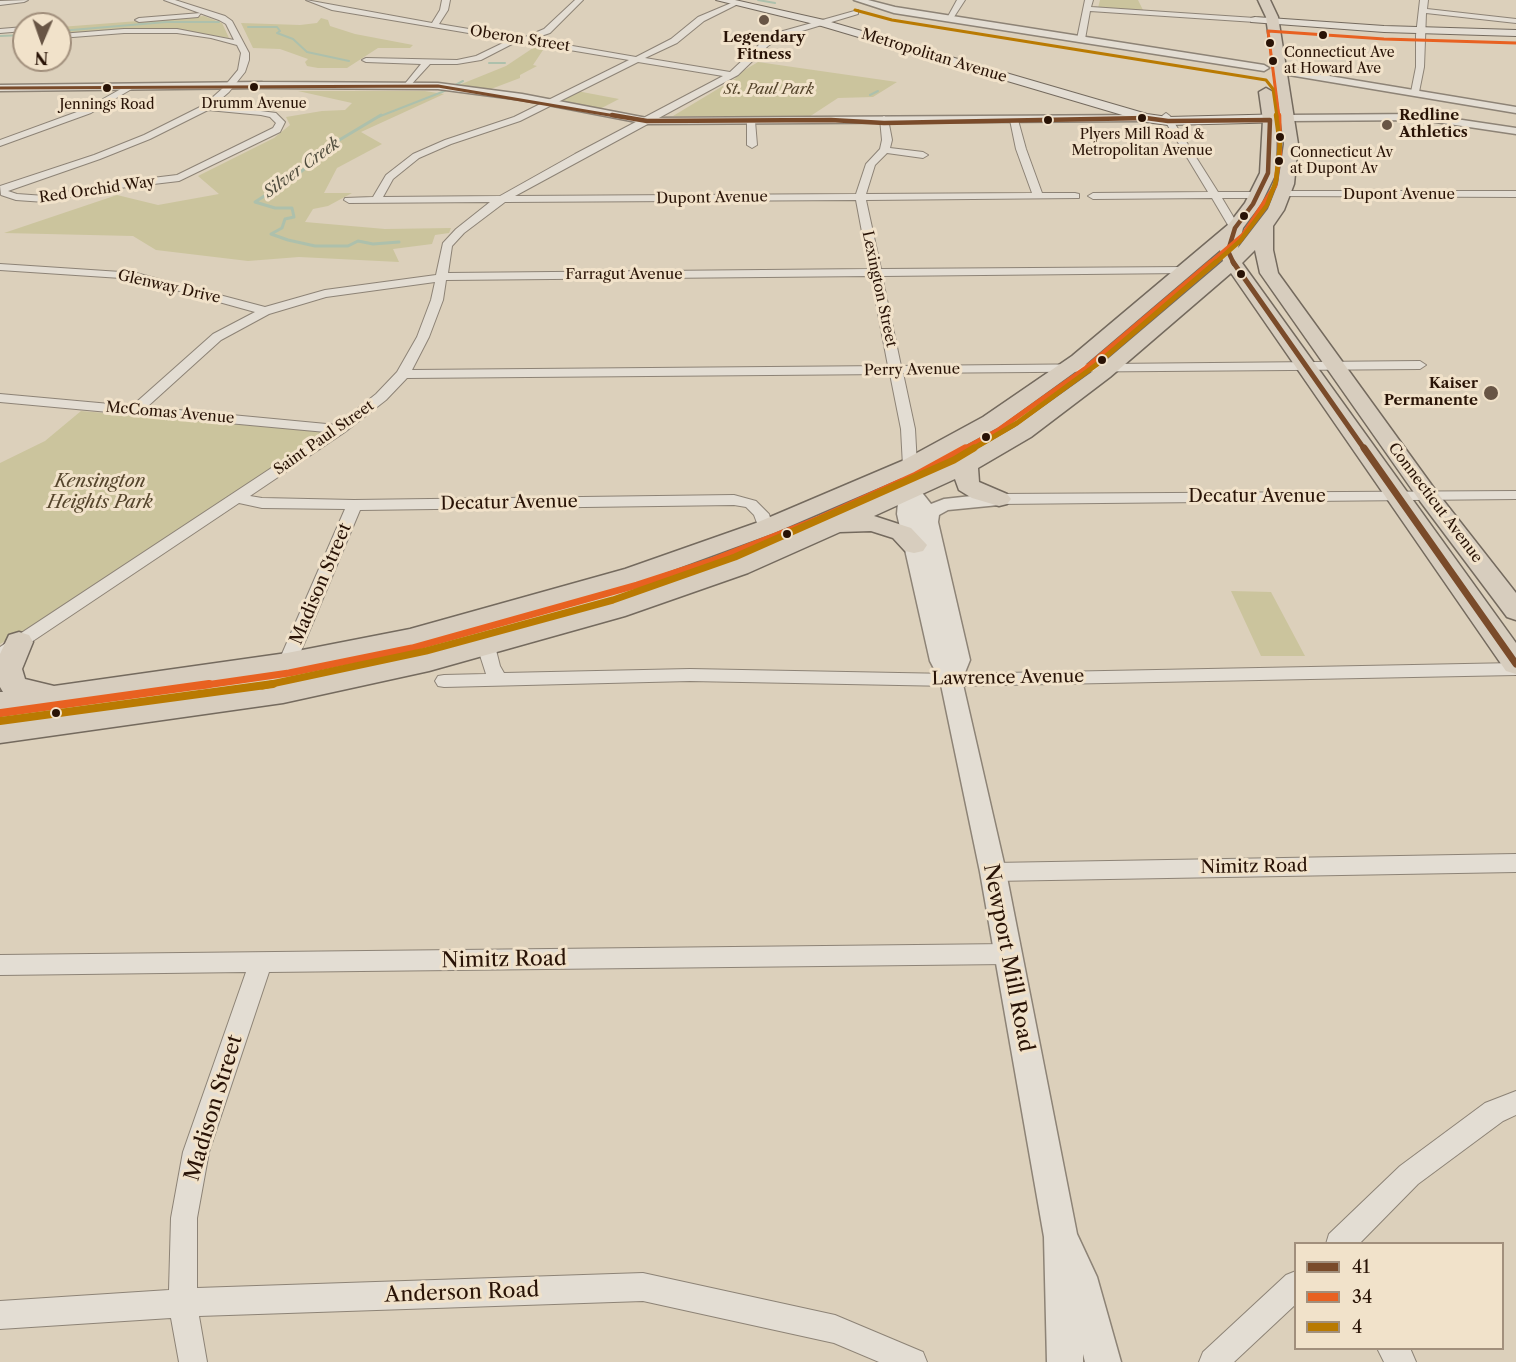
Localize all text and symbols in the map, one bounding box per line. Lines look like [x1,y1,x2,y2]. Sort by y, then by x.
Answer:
north arrow [12,12,72,72]
marker: Legendary Fitness [757,13,771,27]
street label: Oberon Street [469,22,571,56]
street label: Metropolitan Avenue [859,25,1009,87]
place label: Legendary Fitness [723,29,805,64]
unlabelled marker [1317,29,1329,41]
unlabelled marker [1264,37,1276,49]
place label: Connecticut Ave at Howard Ave [1284,45,1394,78]
text: N [34,48,49,68]
marker: Connecticut Ave at Howard Ave [1267,55,1279,67]
marker: Drumm Avenue [248,81,260,93]
park label: St. Paul Park [724,81,814,99]
marker: Jennings Road [101,82,113,94]
place label: Drumm Avenue [201,96,307,112]
place label: Jennings Road [59,97,155,113]
place label: Redline Athletics [1399,107,1468,142]
marker: Plyers Mill Road & Metropolitan Avenue [1136,112,1148,124]
unlabelled marker [1042,114,1054,126]
marker: Redline Athletics [1380,118,1394,132]
place label: Plyers Mill Road & Metropolitan Avenue [1071,127,1213,160]
unlabelled marker [1274,131,1286,143]
water label: Silver Creek [260,134,344,202]
place label: Connecticut Av at Dupont Av [1290,145,1393,178]
marker: Connecticut Av at Dupont Av [1273,155,1285,167]
street label: Red Orchid Way [38,173,156,207]
street label: Dupont Avenue [1343,186,1455,204]
street label: Dupont Avenue [656,188,768,208]
unlabelled marker [1238,210,1250,222]
street label: Lexington Street [858,229,900,349]
street label: Glenway Drive [116,266,222,308]
street label: Farragut Avenue [565,266,683,284]
unlabelled marker [1235,268,1247,280]
unlabelled marker [1096,354,1108,366]
street label: Perry Avenue [864,360,960,380]
place label: Kaiser Permanente [1384,375,1478,410]
marker: Kaiser Permanente [1482,384,1500,402]
street label: Saint Paul Street [271,397,377,479]
street label: McComas Avenue [105,398,235,428]
unlabelled marker [980,431,992,443]
street label: Connecticut Avenue [1384,440,1486,566]
park label: Kensington Heights Park [47,471,153,514]
street label: Decatur Avenue [1188,486,1326,508]
street label: Decatur Avenue [440,491,578,515]
street label: Madison Street [286,520,356,648]
unlabelled marker [781,528,793,540]
street label: Lawrence Avenue [931,666,1085,690]
unlabelled marker [50,707,62,719]
street label: Nimitz Road [1200,855,1308,879]
street label: Newport Mill Road [977,862,1039,1054]
street label: Nimitz Road [441,946,567,974]
street label: Madison Street [180,1032,248,1184]
legend [1294,1242,1504,1350]
text: 41 [1352,1256,1370,1278]
street label: Anderson Road [384,1278,540,1308]
text: 34 [1352,1286,1372,1308]
text: 4 [1352,1316,1362,1338]

